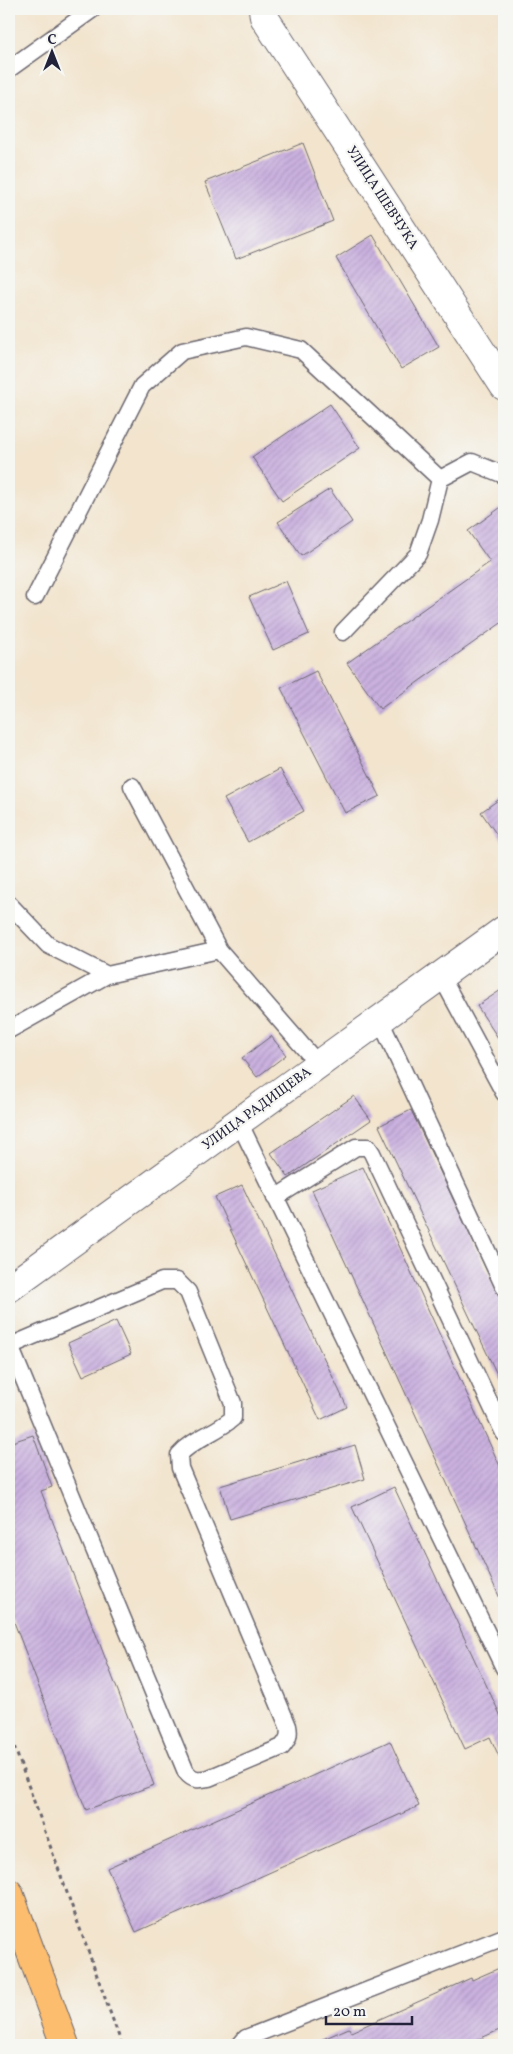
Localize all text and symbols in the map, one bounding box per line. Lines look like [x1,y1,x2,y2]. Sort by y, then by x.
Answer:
north arrow [28,28,78,78]
text: С [47,31,57,50]
street label: УЛИЦА ШЕВЧУКА [341,143,423,254]
street label: УЛИЦА РАДИЩЕВА [199,1063,316,1155]
scale bar [326,1994,412,2026]
text: 20 m [333,2002,366,2023]

